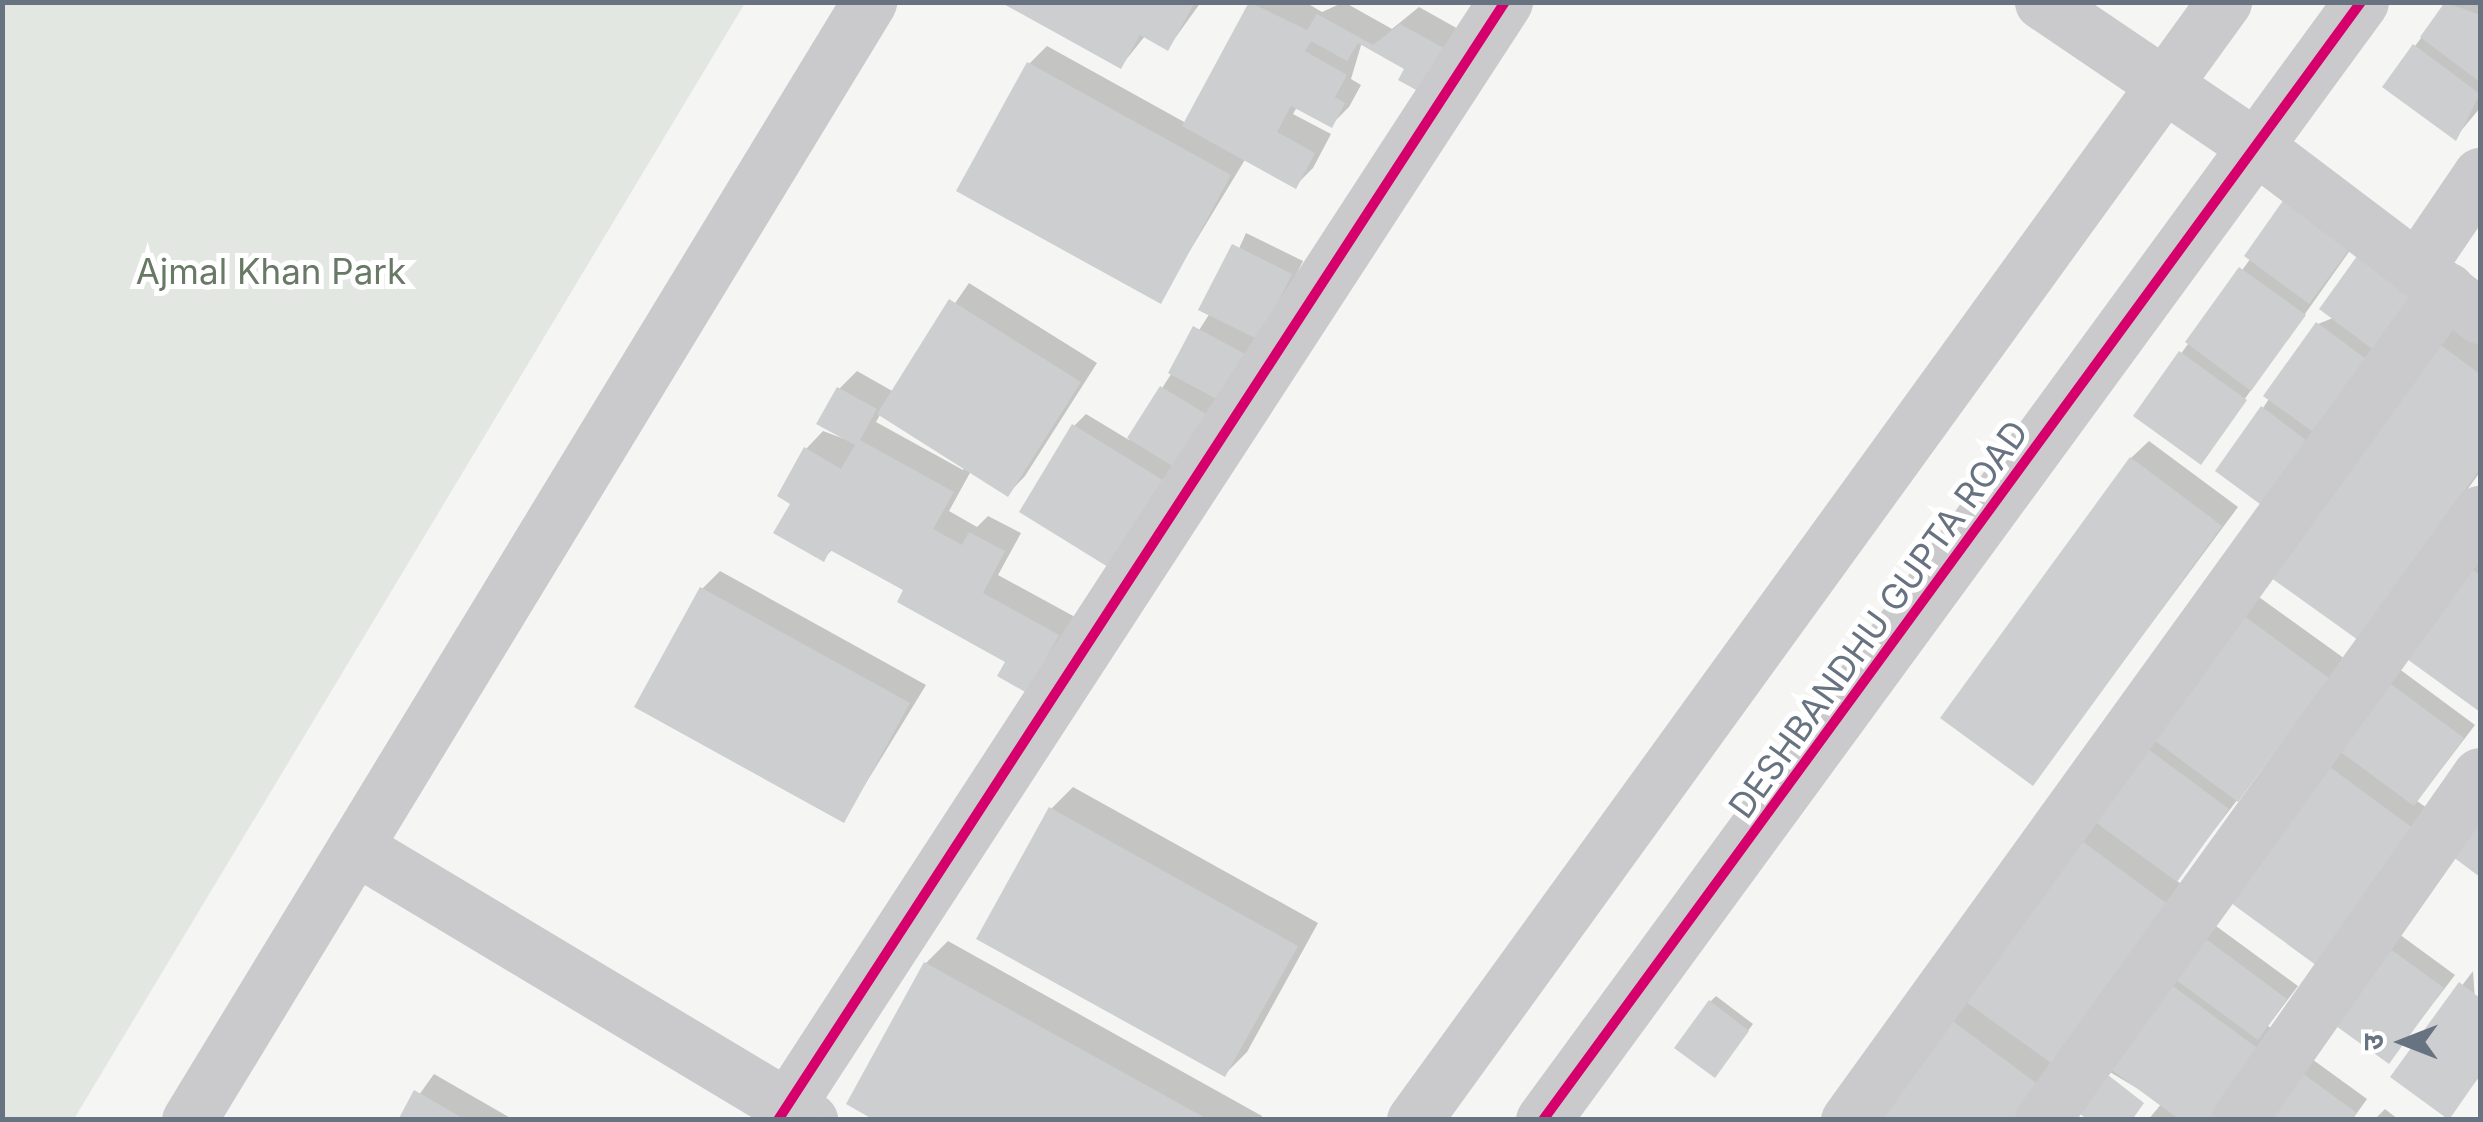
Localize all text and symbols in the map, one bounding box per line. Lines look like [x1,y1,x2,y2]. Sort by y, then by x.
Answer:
park label: Ajmal Khan Park [136,250,406,292]
street label: DESHBANDHU GUPTA ROAD [1720,412,2036,826]
north arrow [2353,992,2453,1092]
text: उ [2356,1034,2390,1050]

